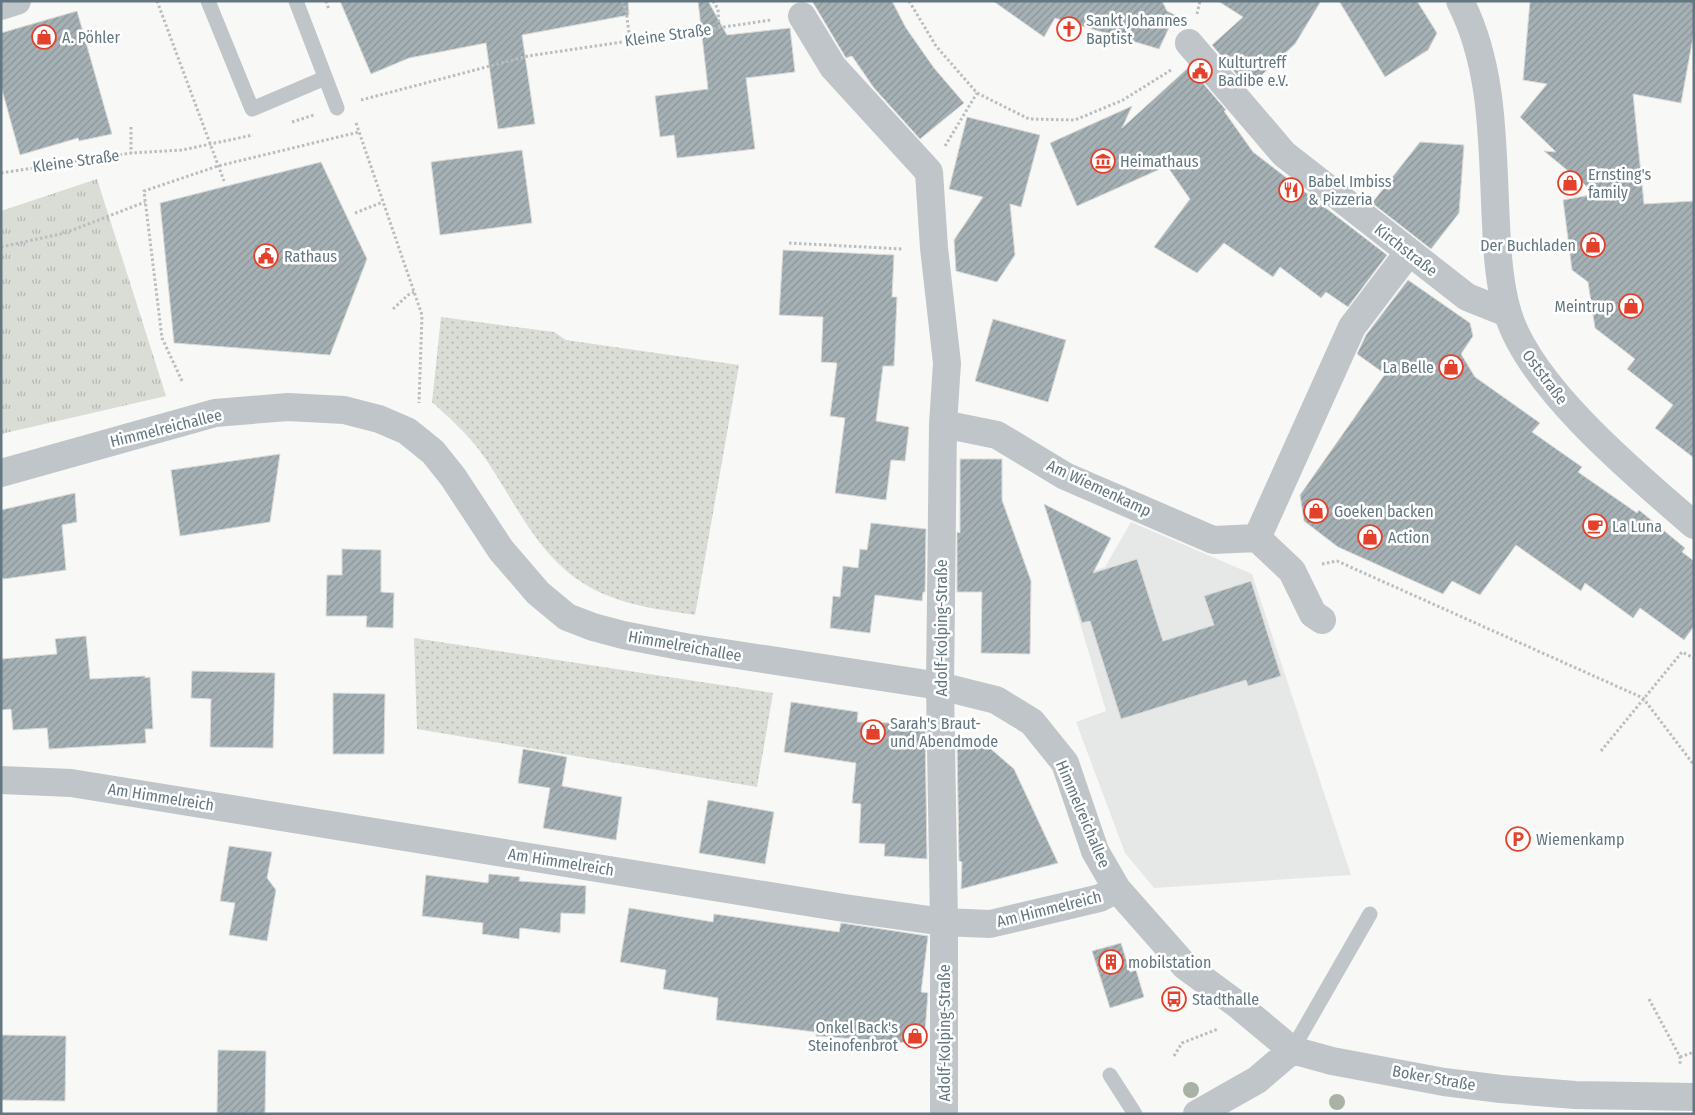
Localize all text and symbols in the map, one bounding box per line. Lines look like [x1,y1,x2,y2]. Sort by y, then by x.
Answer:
place label: Sankt Johannes Baptist [1086,11,1187,48]
church icon: Sankt Johannes Baptist [1056,16,1082,42]
street label: Kleine Straße [624,20,713,50]
shop icon: A. Pöhler [31,24,57,50]
place label: A. Pöhler [62,28,120,47]
place label: Kulturtreff Badibe e.V. [1218,53,1288,90]
public building icon: Kulturtreff Badibe e.V. [1187,58,1213,84]
street label: Kleine Straße [32,146,121,176]
museum icon: Heimathaus [1090,148,1116,174]
place label: Heimathaus [1120,152,1199,171]
place label: Ernsting's family [1588,165,1651,202]
shop icon: Ernsting's family [1557,170,1583,196]
place label: Babel Imbiss & Pizzeria [1308,172,1392,209]
restaurant icon: Babel Imbiss & Pizzeria [1278,177,1304,203]
street label: Kirchstraße [1371,220,1441,280]
shop icon: Der Buchladen [1580,232,1606,258]
place label: Der Buchladen [1480,236,1576,255]
public building icon: Rathaus [253,243,279,269]
place label: Rathaus [284,247,337,266]
shop icon: Meintrup [1618,293,1644,319]
place label: Meintrup [1555,297,1614,316]
street label: Oststraße [1518,346,1572,408]
shop icon: La Belle [1438,354,1464,380]
place label: La Belle [1382,358,1434,377]
street label: Himmelreichallee [108,405,224,451]
street label: Am Wiemenkamp [1044,456,1154,520]
shop icon: Goeken backen [1303,498,1329,524]
place label: Goeken backen [1334,502,1434,521]
cafe icon: La Luna [1582,513,1608,539]
place label: La Luna [1612,517,1662,536]
shop icon: Action [1357,524,1383,550]
place label: Action [1388,528,1429,547]
street label: Adolf-Kolping-Straße [932,559,951,697]
street label: Himmelreichallee [627,627,743,665]
place label: Sarah's Braut- und Abendmode [890,714,998,751]
shop icon: Sarah's Braut- und Abendmode [860,719,886,745]
street label: Himmelreichallee [1052,758,1114,871]
street label: Am Himmelreich [107,779,215,815]
parking icon: Wiemenkamp [1505,826,1531,852]
place label: Wiemenkamp [1536,830,1624,849]
street label: Am Himmelreich [507,844,615,880]
street label: Am Himmelreich [995,887,1103,931]
building icon: mobilstation [1098,949,1124,975]
place label: mobilstation [1128,953,1211,972]
street label: Adolf-Kolping-Straße [935,964,954,1102]
bus stop icon: Stadthalle [1161,986,1187,1012]
place label: Stadthalle [1192,990,1259,1009]
place label: Onkel Back's Steinofenbrot [808,1018,899,1055]
shop icon: Onkel Back's Steinofenbrot [902,1023,928,1049]
street label: Boker Straße [1391,1061,1477,1095]

